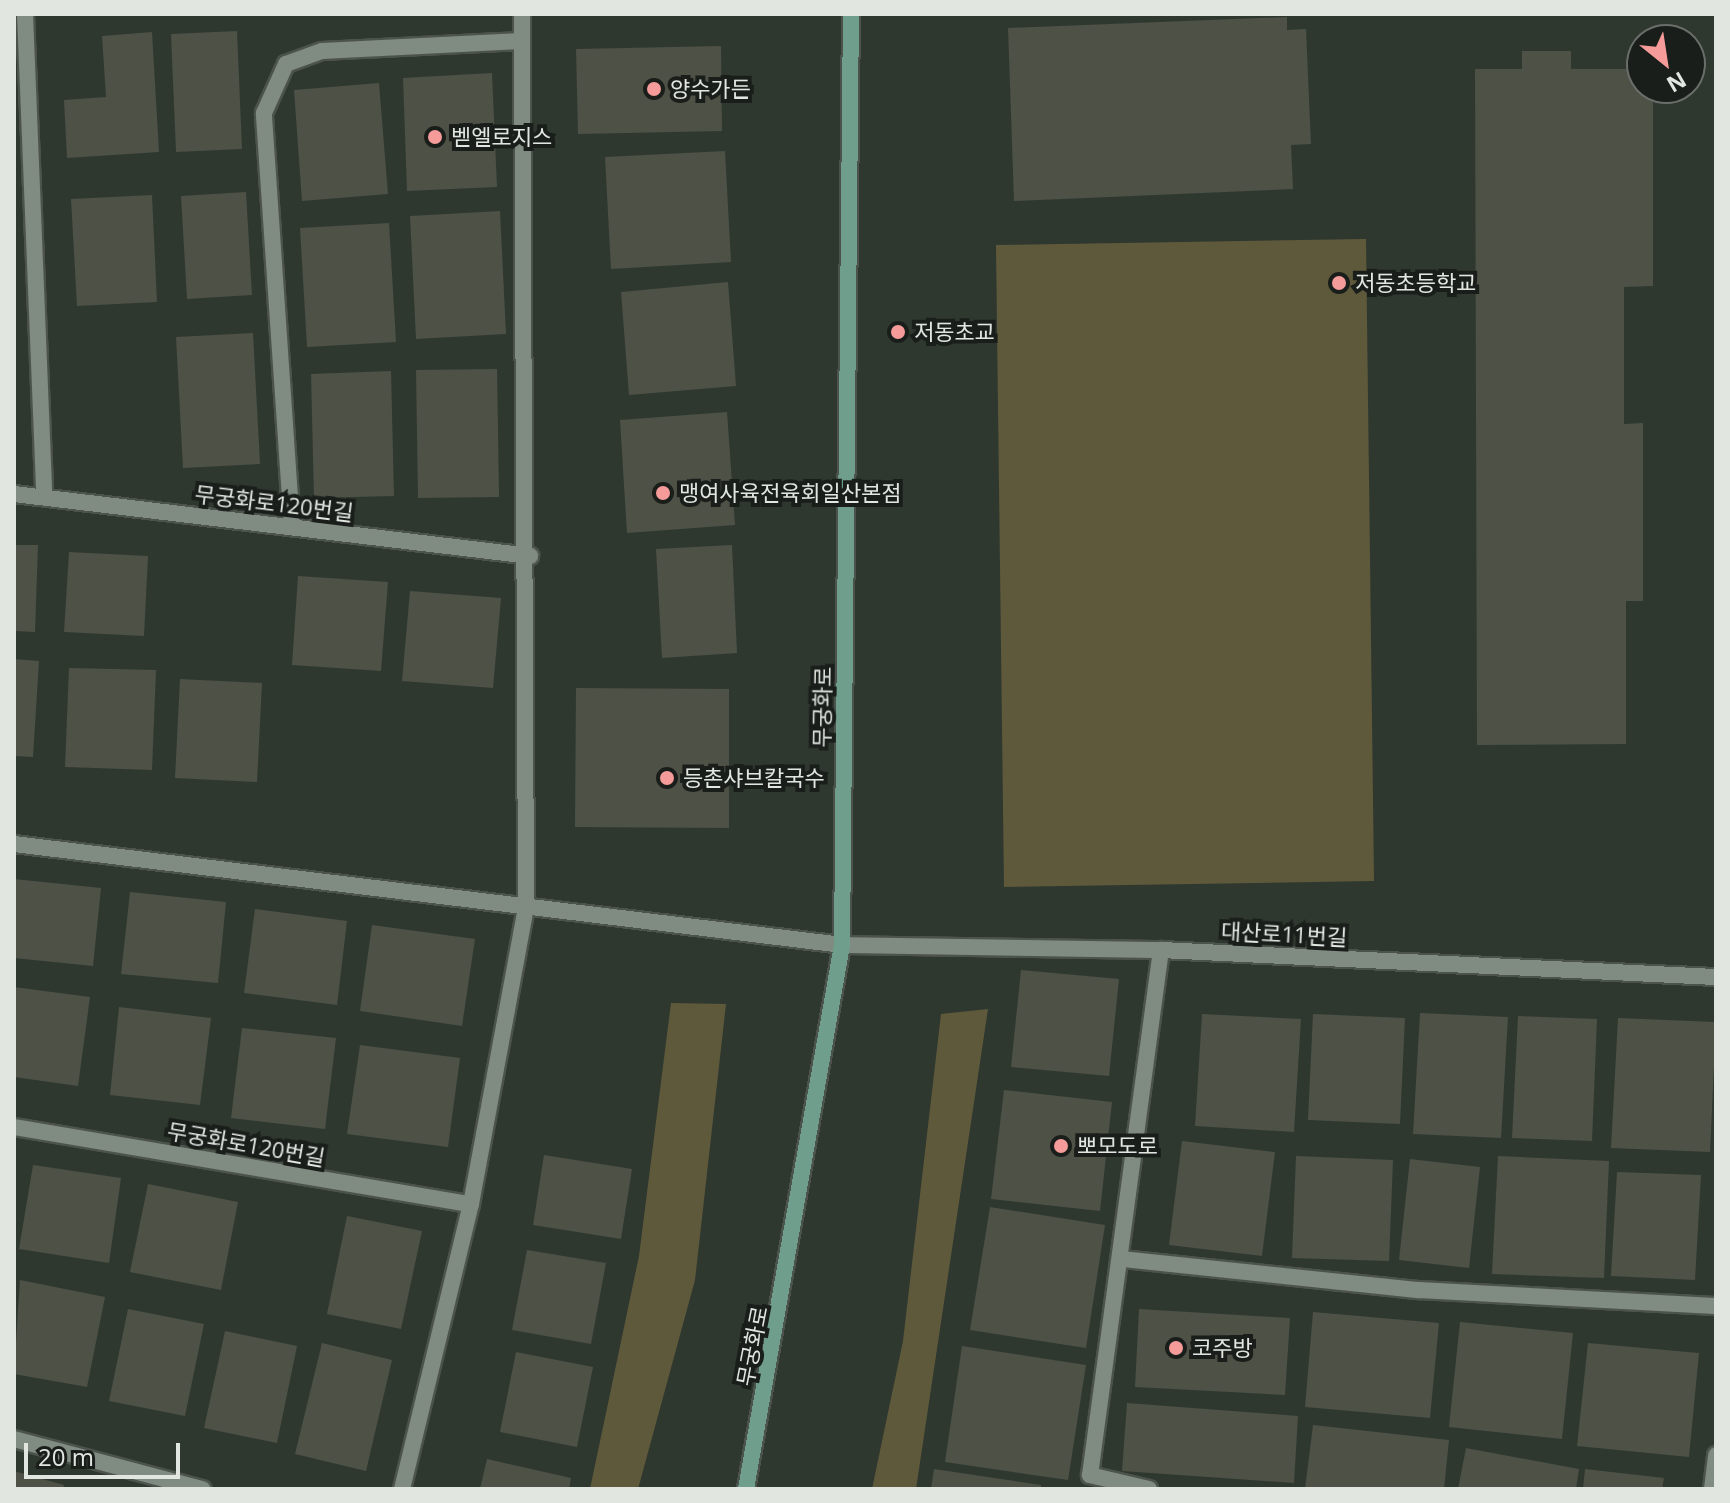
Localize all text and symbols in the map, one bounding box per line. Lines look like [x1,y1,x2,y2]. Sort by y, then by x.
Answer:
north arrow [1626,24,1706,104]
text: N [1662,66,1692,101]
place label: 양수가든 [670,76,751,102]
marker: 양수가든 [645,80,663,98]
place label: 벧엘로지스 [451,124,552,150]
marker: 벧엘로지스 [426,128,444,146]
place label: 저동초등학교 [1355,270,1476,296]
marker: 저동초등학교 [1330,274,1348,292]
place label: 저동초교 [914,319,995,345]
marker: 저동초교 [889,323,907,341]
street label: 무궁화로120번길 [193,480,355,526]
place label: 맹여사육전육회일산본점 [679,480,902,506]
marker: 맹여사육전육회일산본점 [654,484,672,502]
street label: 무궁화로 [808,666,836,748]
place label: 등촌샤브칼국수 [683,765,825,791]
marker: 등촌샤브칼국수 [658,769,676,787]
street label: 대산로11번길 [1220,918,1348,950]
street label: 무궁화로120번길 [165,1117,327,1171]
place label: 뽀모도로 [1077,1133,1158,1159]
marker: 뽀모도로 [1052,1137,1070,1155]
street label: 무궁화로 [731,1304,773,1388]
place label: 코주방 [1192,1335,1253,1361]
marker: 코주방 [1167,1339,1185,1357]
scale bar [28,1427,184,1477]
text: 20 m [38,1440,94,1473]

